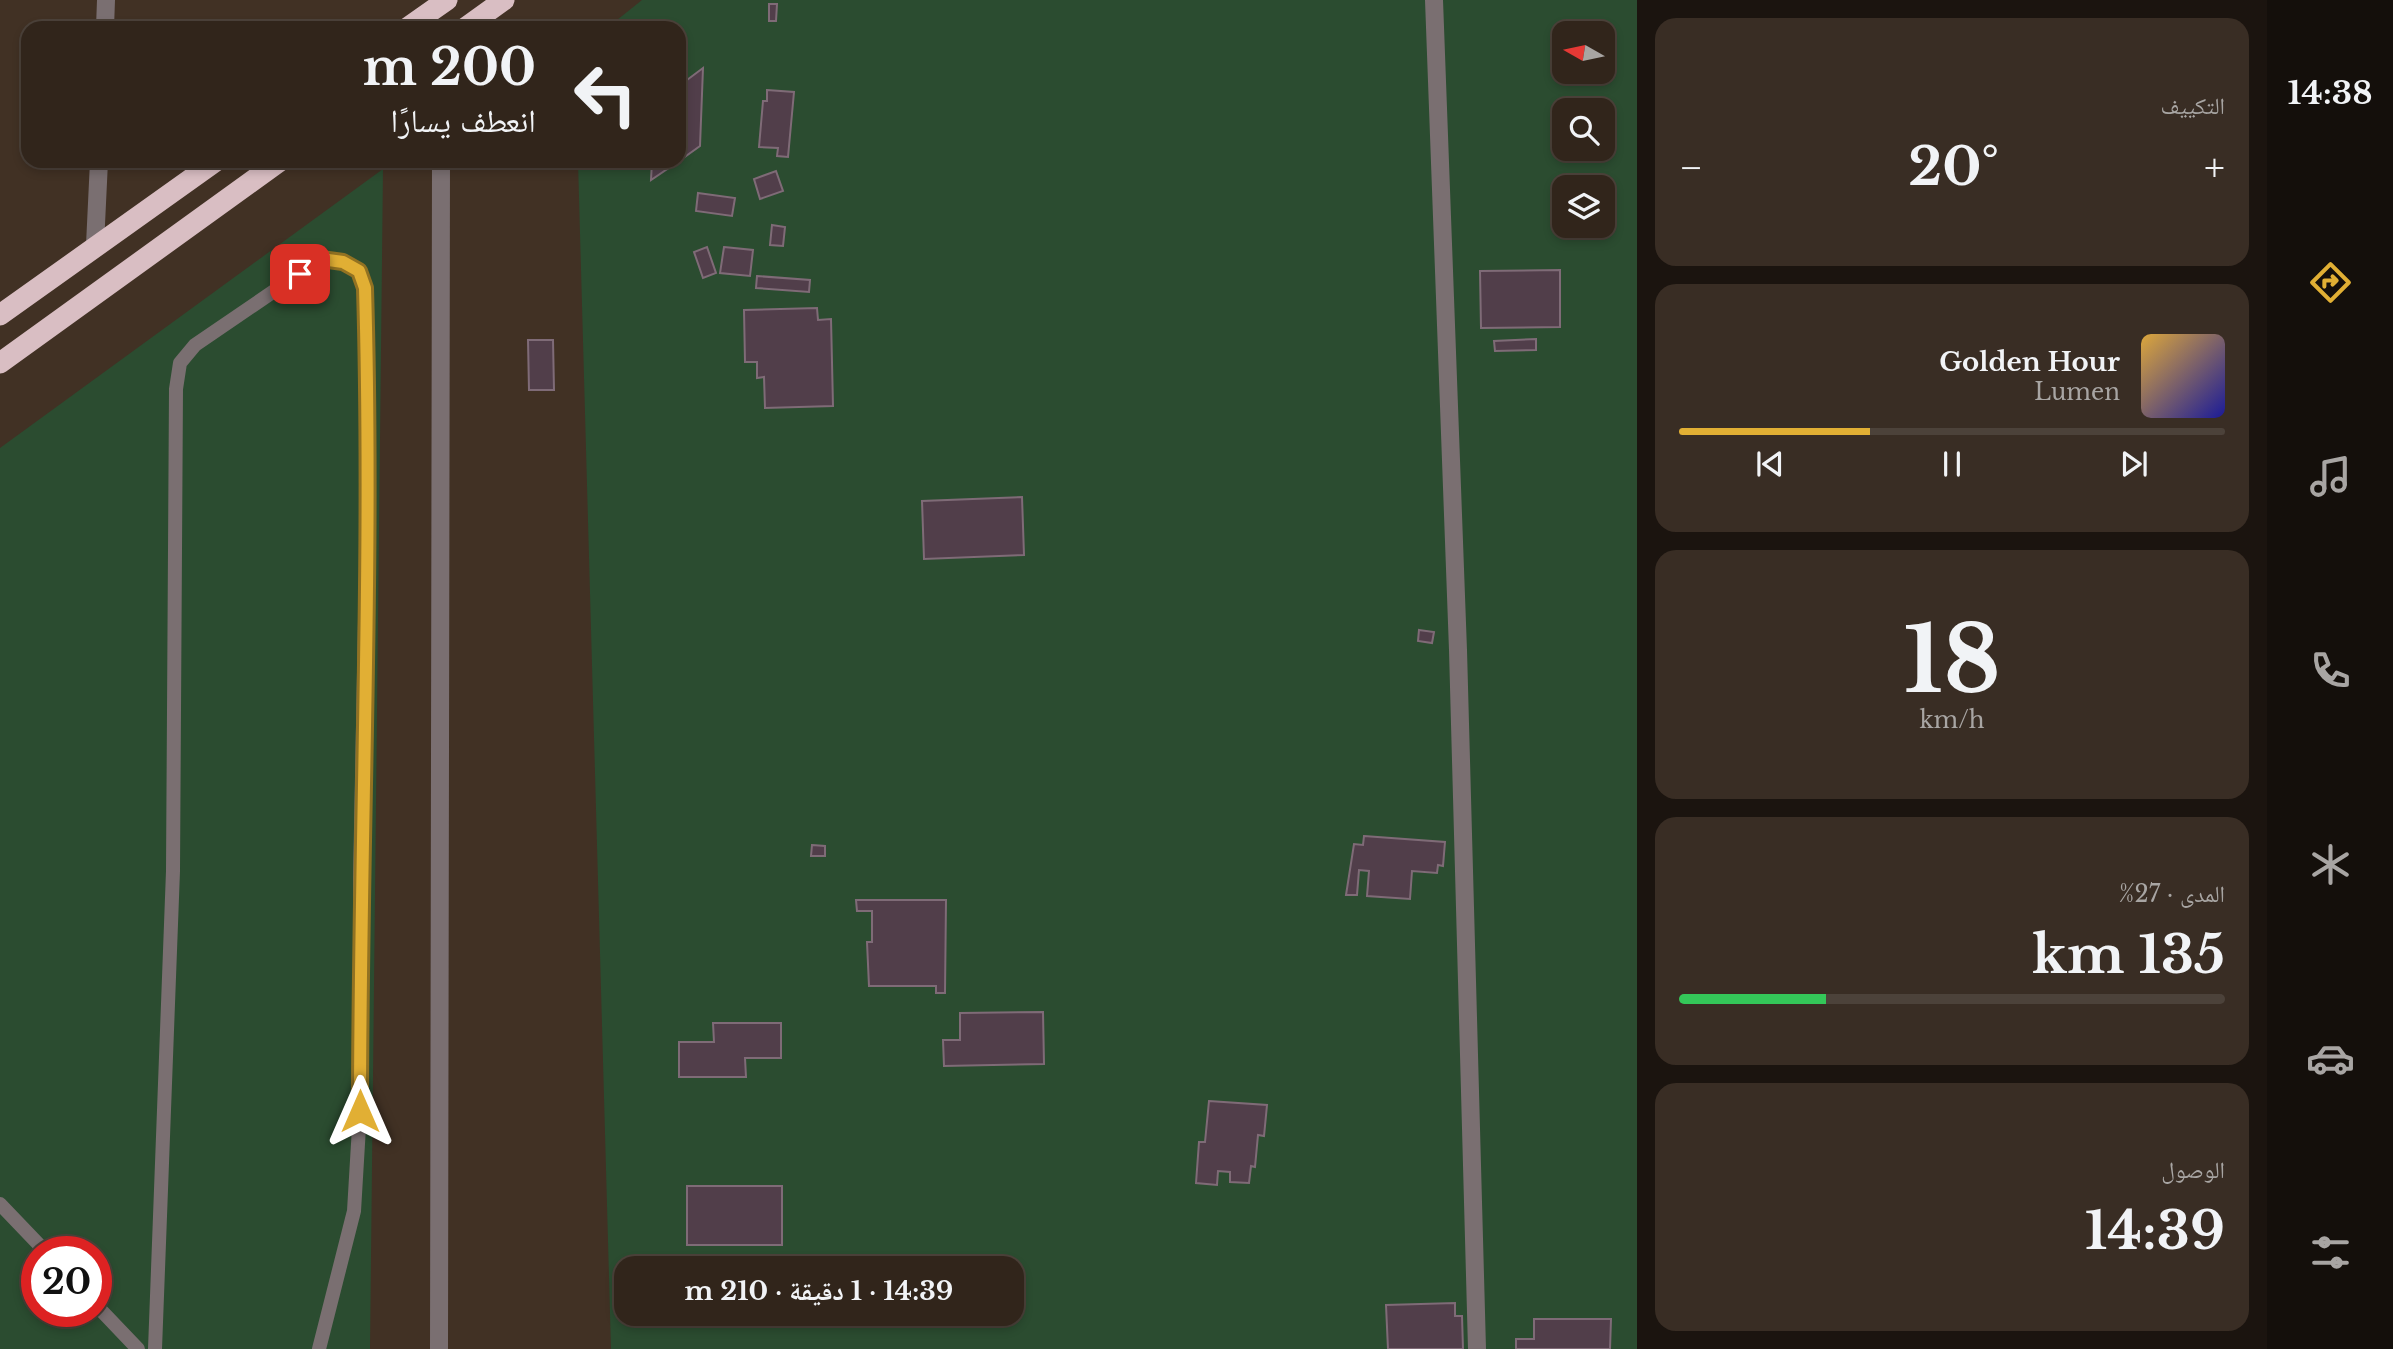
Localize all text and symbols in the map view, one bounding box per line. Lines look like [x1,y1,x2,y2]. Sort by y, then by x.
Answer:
north arrow [1552,21,1615,84]
map controls [1552,21,1615,238]
text: 200 m [363,37,536,98]
icon: left [560,49,651,140]
text: 14:38 [2288,73,2373,113]
text: التكييف [2160,92,2225,120]
button: search [1552,98,1615,161]
text: انعطف يسارًا [391,101,536,141]
text: 20° [1908,135,1999,199]
text: − [1679,144,1703,191]
text: + [2204,144,2225,191]
button: layers [1552,175,1615,238]
pin [270,244,330,304]
icon: arrive [281,255,319,293]
icon: directions [2306,258,2355,307]
text: Golden Hour [1939,346,2120,378]
text: Lumen [2034,378,2120,406]
icon: previous [1751,445,1789,483]
icon: pause [1933,445,1971,483]
icon: next [2115,445,2153,483]
icon: music [2306,452,2355,501]
text: 18 [1903,604,2001,717]
icon: phone [2306,646,2355,695]
text: km/h [1919,706,1985,734]
icon: climate [2306,840,2355,889]
text: المدى · 27% [2119,880,2225,908]
text: 135 km [2032,923,2225,987]
icon: car [2306,1034,2355,1083]
position arrow [323,1074,397,1148]
text: الوصول [2161,1156,2225,1184]
text: 14:39 [2085,1199,2225,1263]
icon: filters [2306,1228,2355,1277]
speed limit sign: 20 [21,1236,112,1327]
text: 14:39 · 1 دقيقة · 210 m [685,1275,953,1307]

